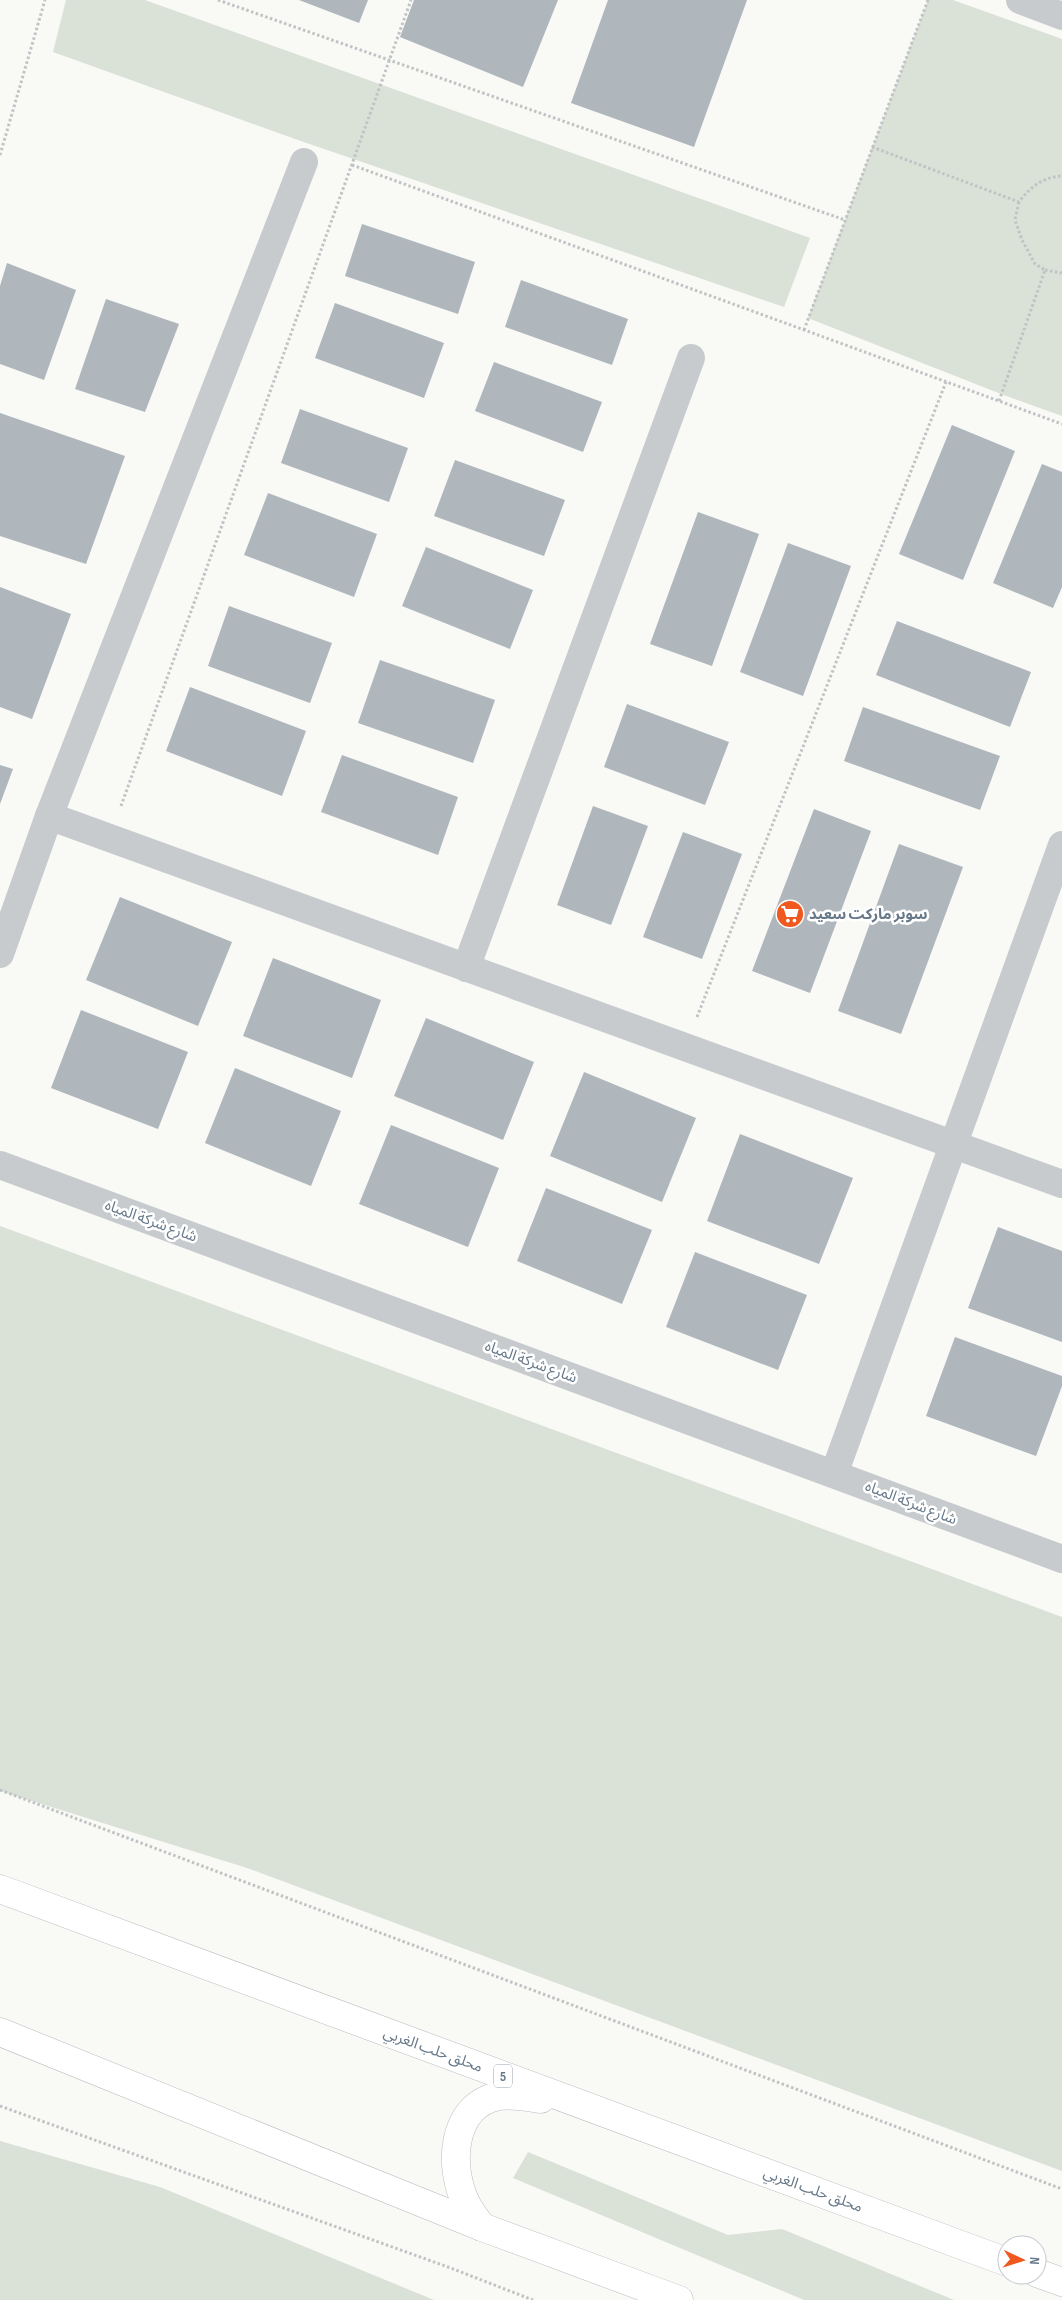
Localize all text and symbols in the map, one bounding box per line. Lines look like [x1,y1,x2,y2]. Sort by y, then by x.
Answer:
supermarket icon: سوبر ماركت سعيد [775,899,805,929]
place label: سوبر ماركت سعيد [809,905,928,924]
street label: شارع شركة المياه [102,1196,200,1248]
street label: شارع شركة المياه [482,1337,580,1389]
street label: شارع شركة المياه [862,1477,960,1531]
street label: محلق حلب الغربي [380,2023,485,2078]
road number: 5 [494,2064,512,2088]
street label: محلق حلب الغربي [760,2163,865,2218]
north arrow [997,2235,1047,2285]
text: N [1026,2257,1043,2265]

